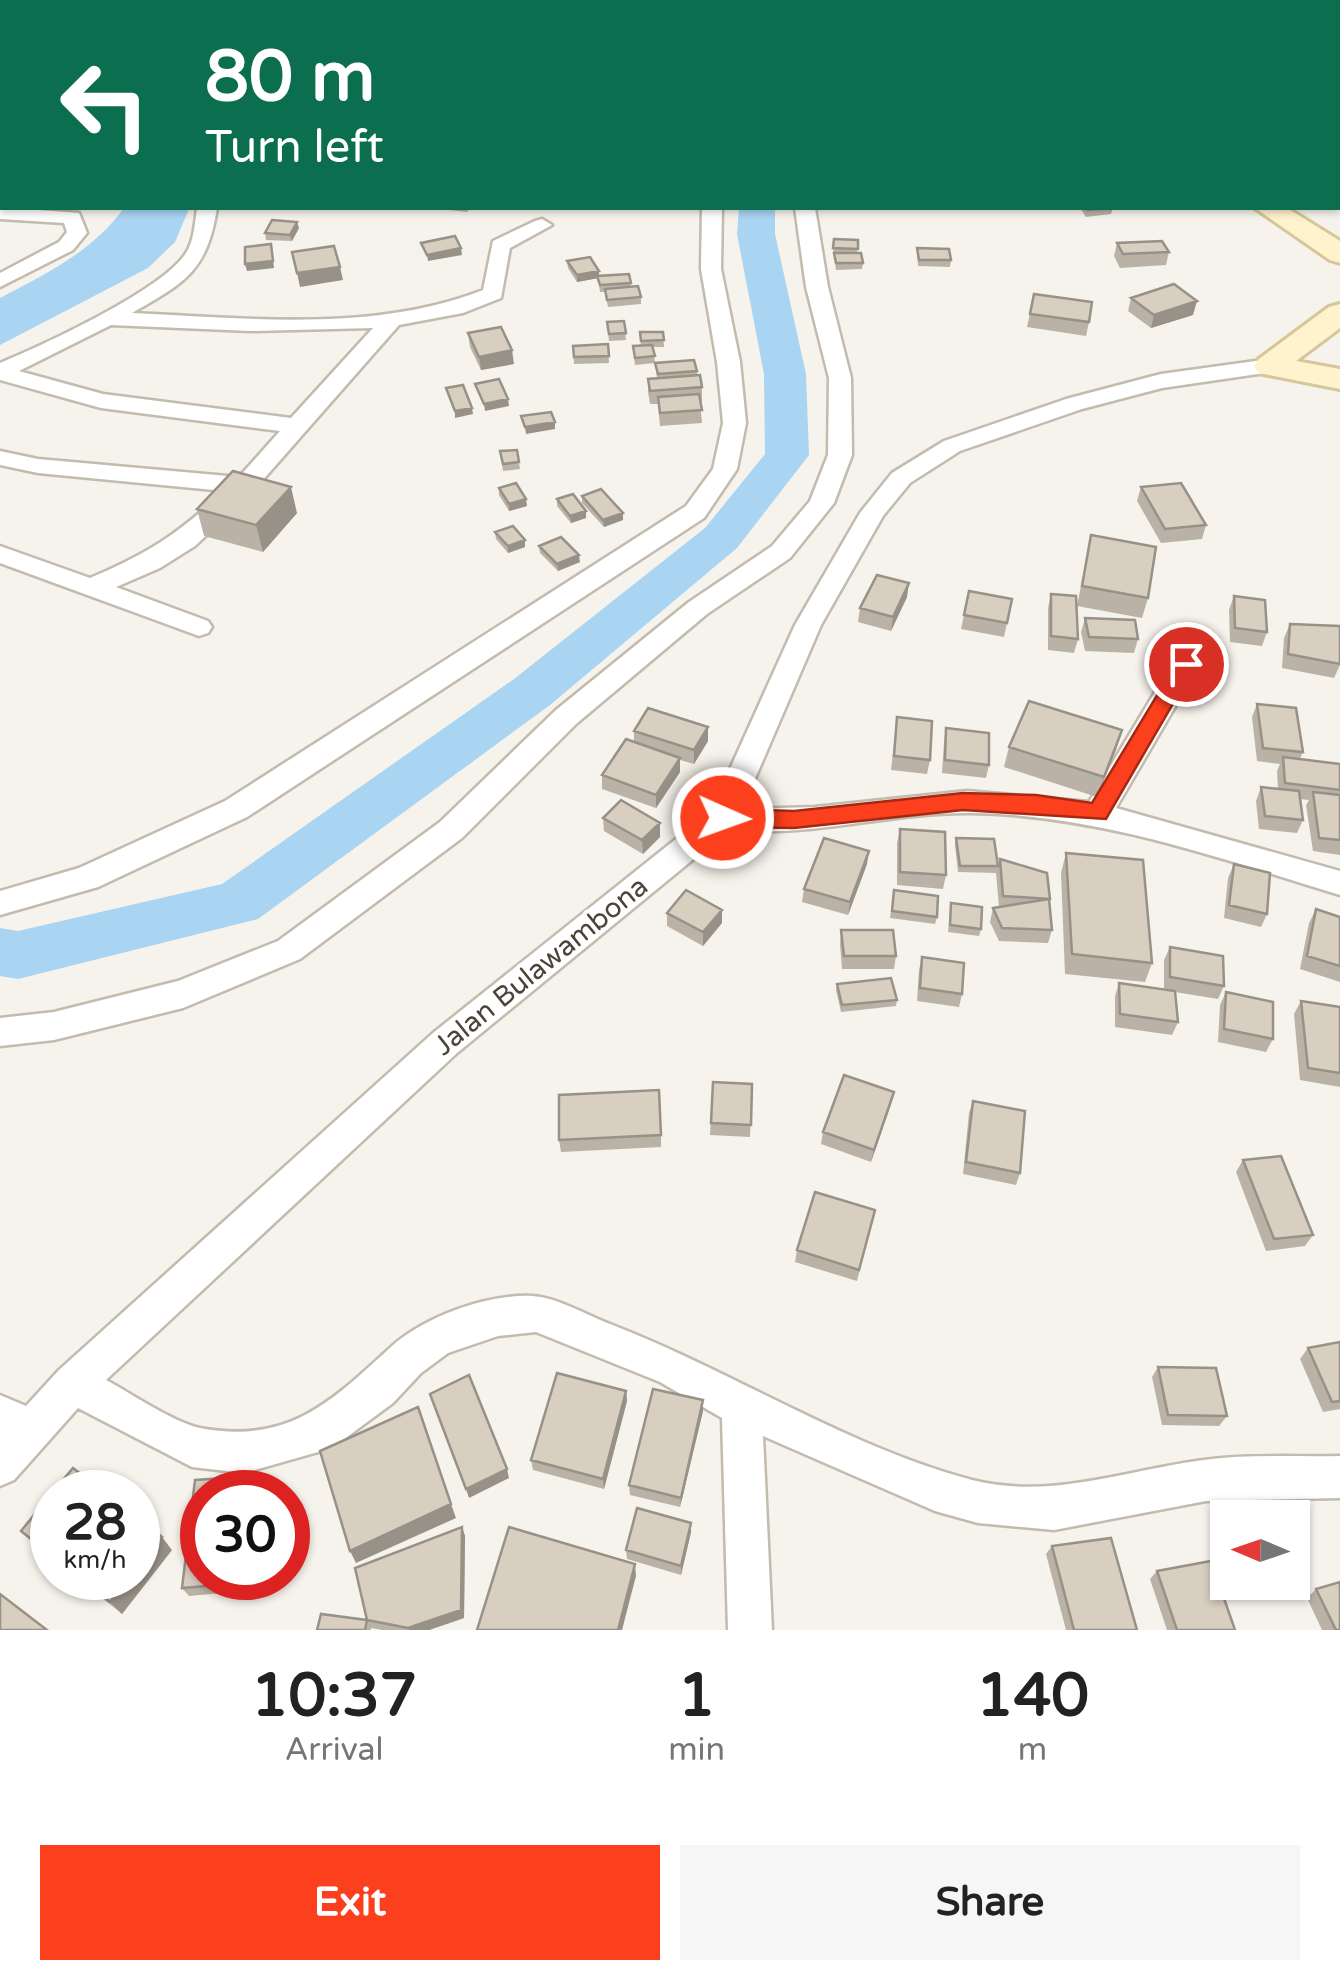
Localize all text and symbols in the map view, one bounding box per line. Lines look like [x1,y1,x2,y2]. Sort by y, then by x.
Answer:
text: 80 m [205,36,375,120]
icon: left [40,40,170,170]
text: Turn left [205,121,384,175]
pin [1144,622,1229,707]
icon: arrive [1159,637,1214,692]
position arrow [671,766,775,870]
street label: Jalan Bulawambona [427,869,655,1063]
speed limit sign: 30 [180,1470,310,1600]
text: 28 [64,1493,126,1553]
north arrow [1210,1500,1310,1600]
map controls [1210,1500,1310,1600]
text: km/h [64,1545,126,1575]
text: 10:37 [251,1660,417,1732]
text: 1 [678,1660,715,1732]
text: 140 [976,1660,1089,1732]
text: Arrival [285,1731,384,1769]
text: min [668,1731,725,1769]
text: m [1018,1731,1047,1769]
button: Exit [40,1845,660,1960]
button: Share [680,1845,1300,1960]

